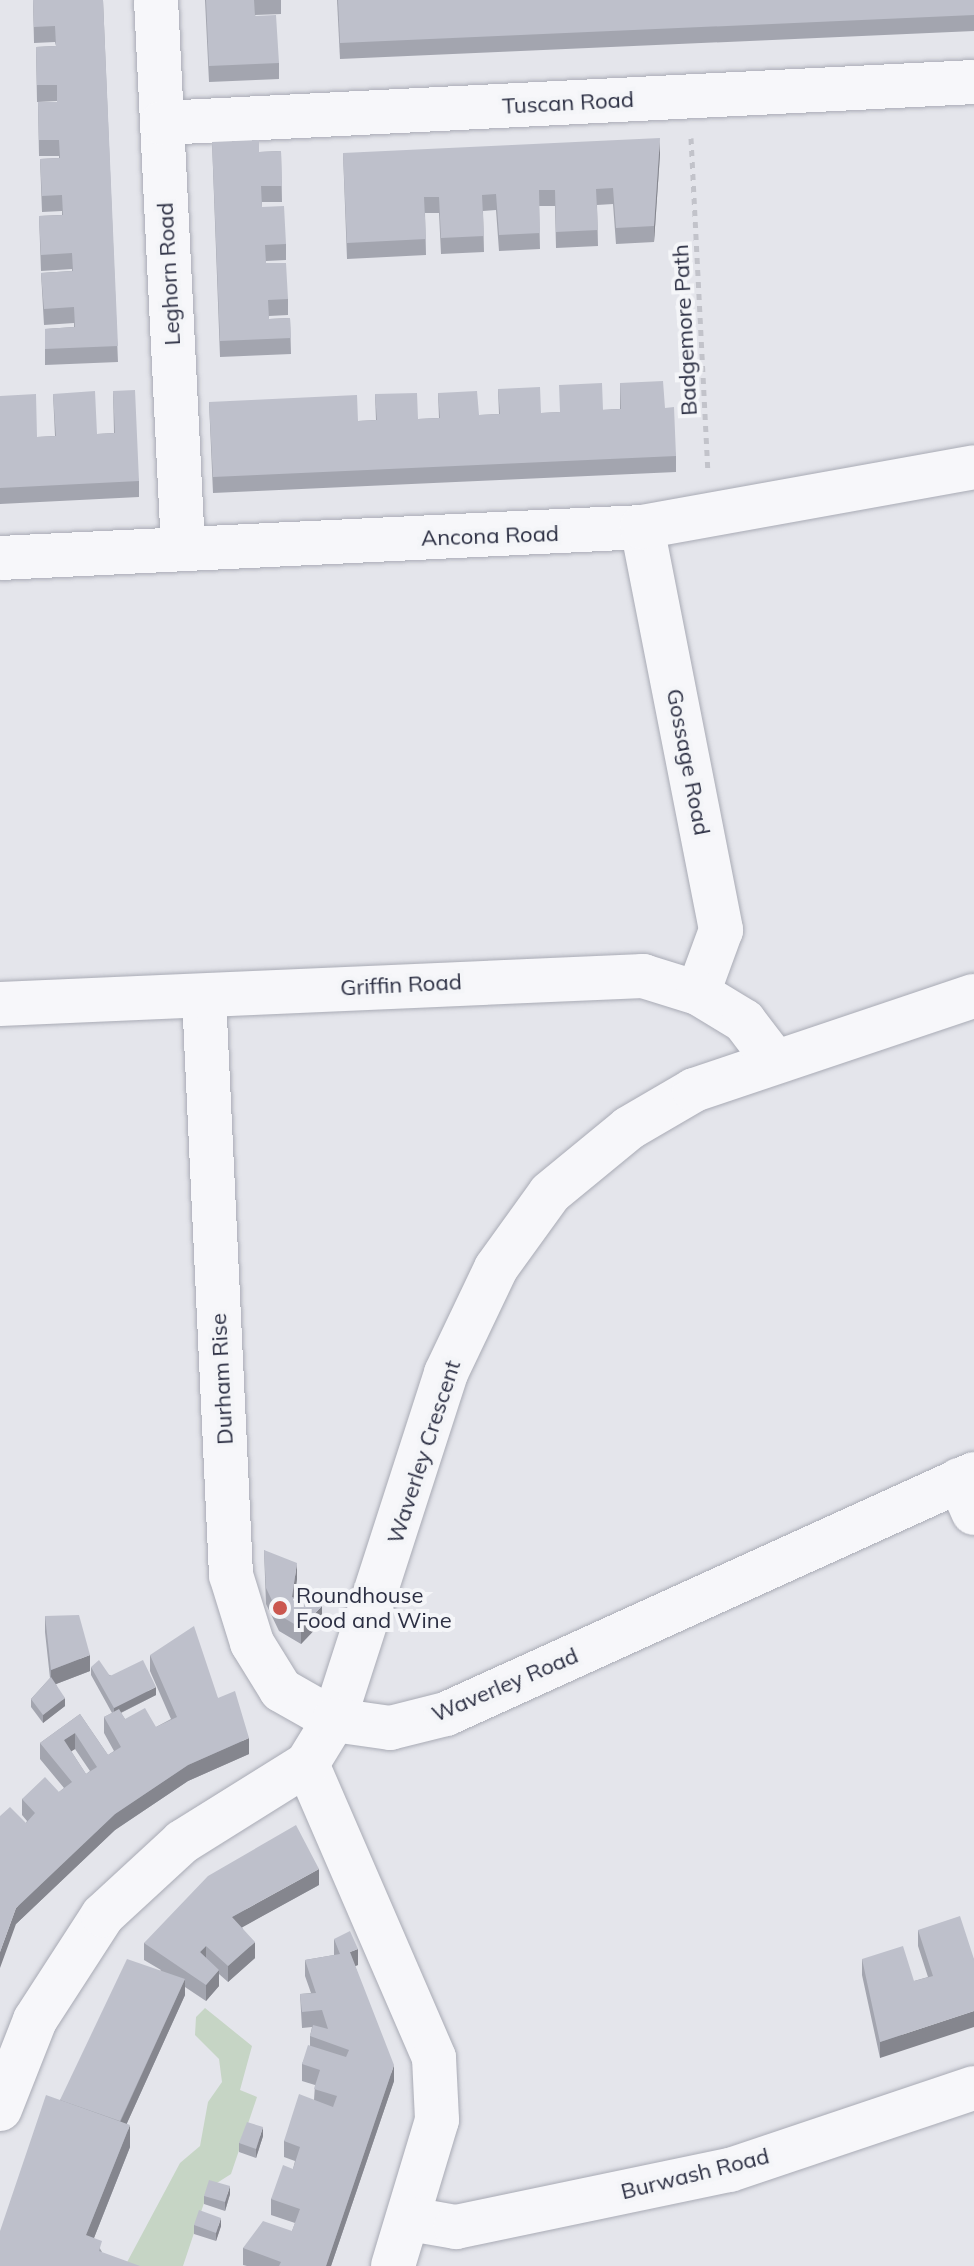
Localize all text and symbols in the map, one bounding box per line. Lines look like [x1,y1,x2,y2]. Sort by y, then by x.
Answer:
street label: Tuscan Road [501,86,635,120]
street label: Leghorn Road [152,202,186,346]
street label: Badgemore Path [667,244,703,416]
street label: Ancona Road [421,520,559,552]
street label: Gossage Road [661,687,715,837]
street label: Griffin Road [340,969,462,1001]
street label: Durham Rise [205,1313,239,1445]
street label: Waverley Crescent [382,1357,466,1547]
place label: Roundhouse Food and Wine [296,1582,452,1634]
marker: Roundhouse Food and Wine [271,1599,289,1617]
street label: Waverley Road [428,1642,582,1728]
street label: Burwash Road [618,2143,772,2205]

